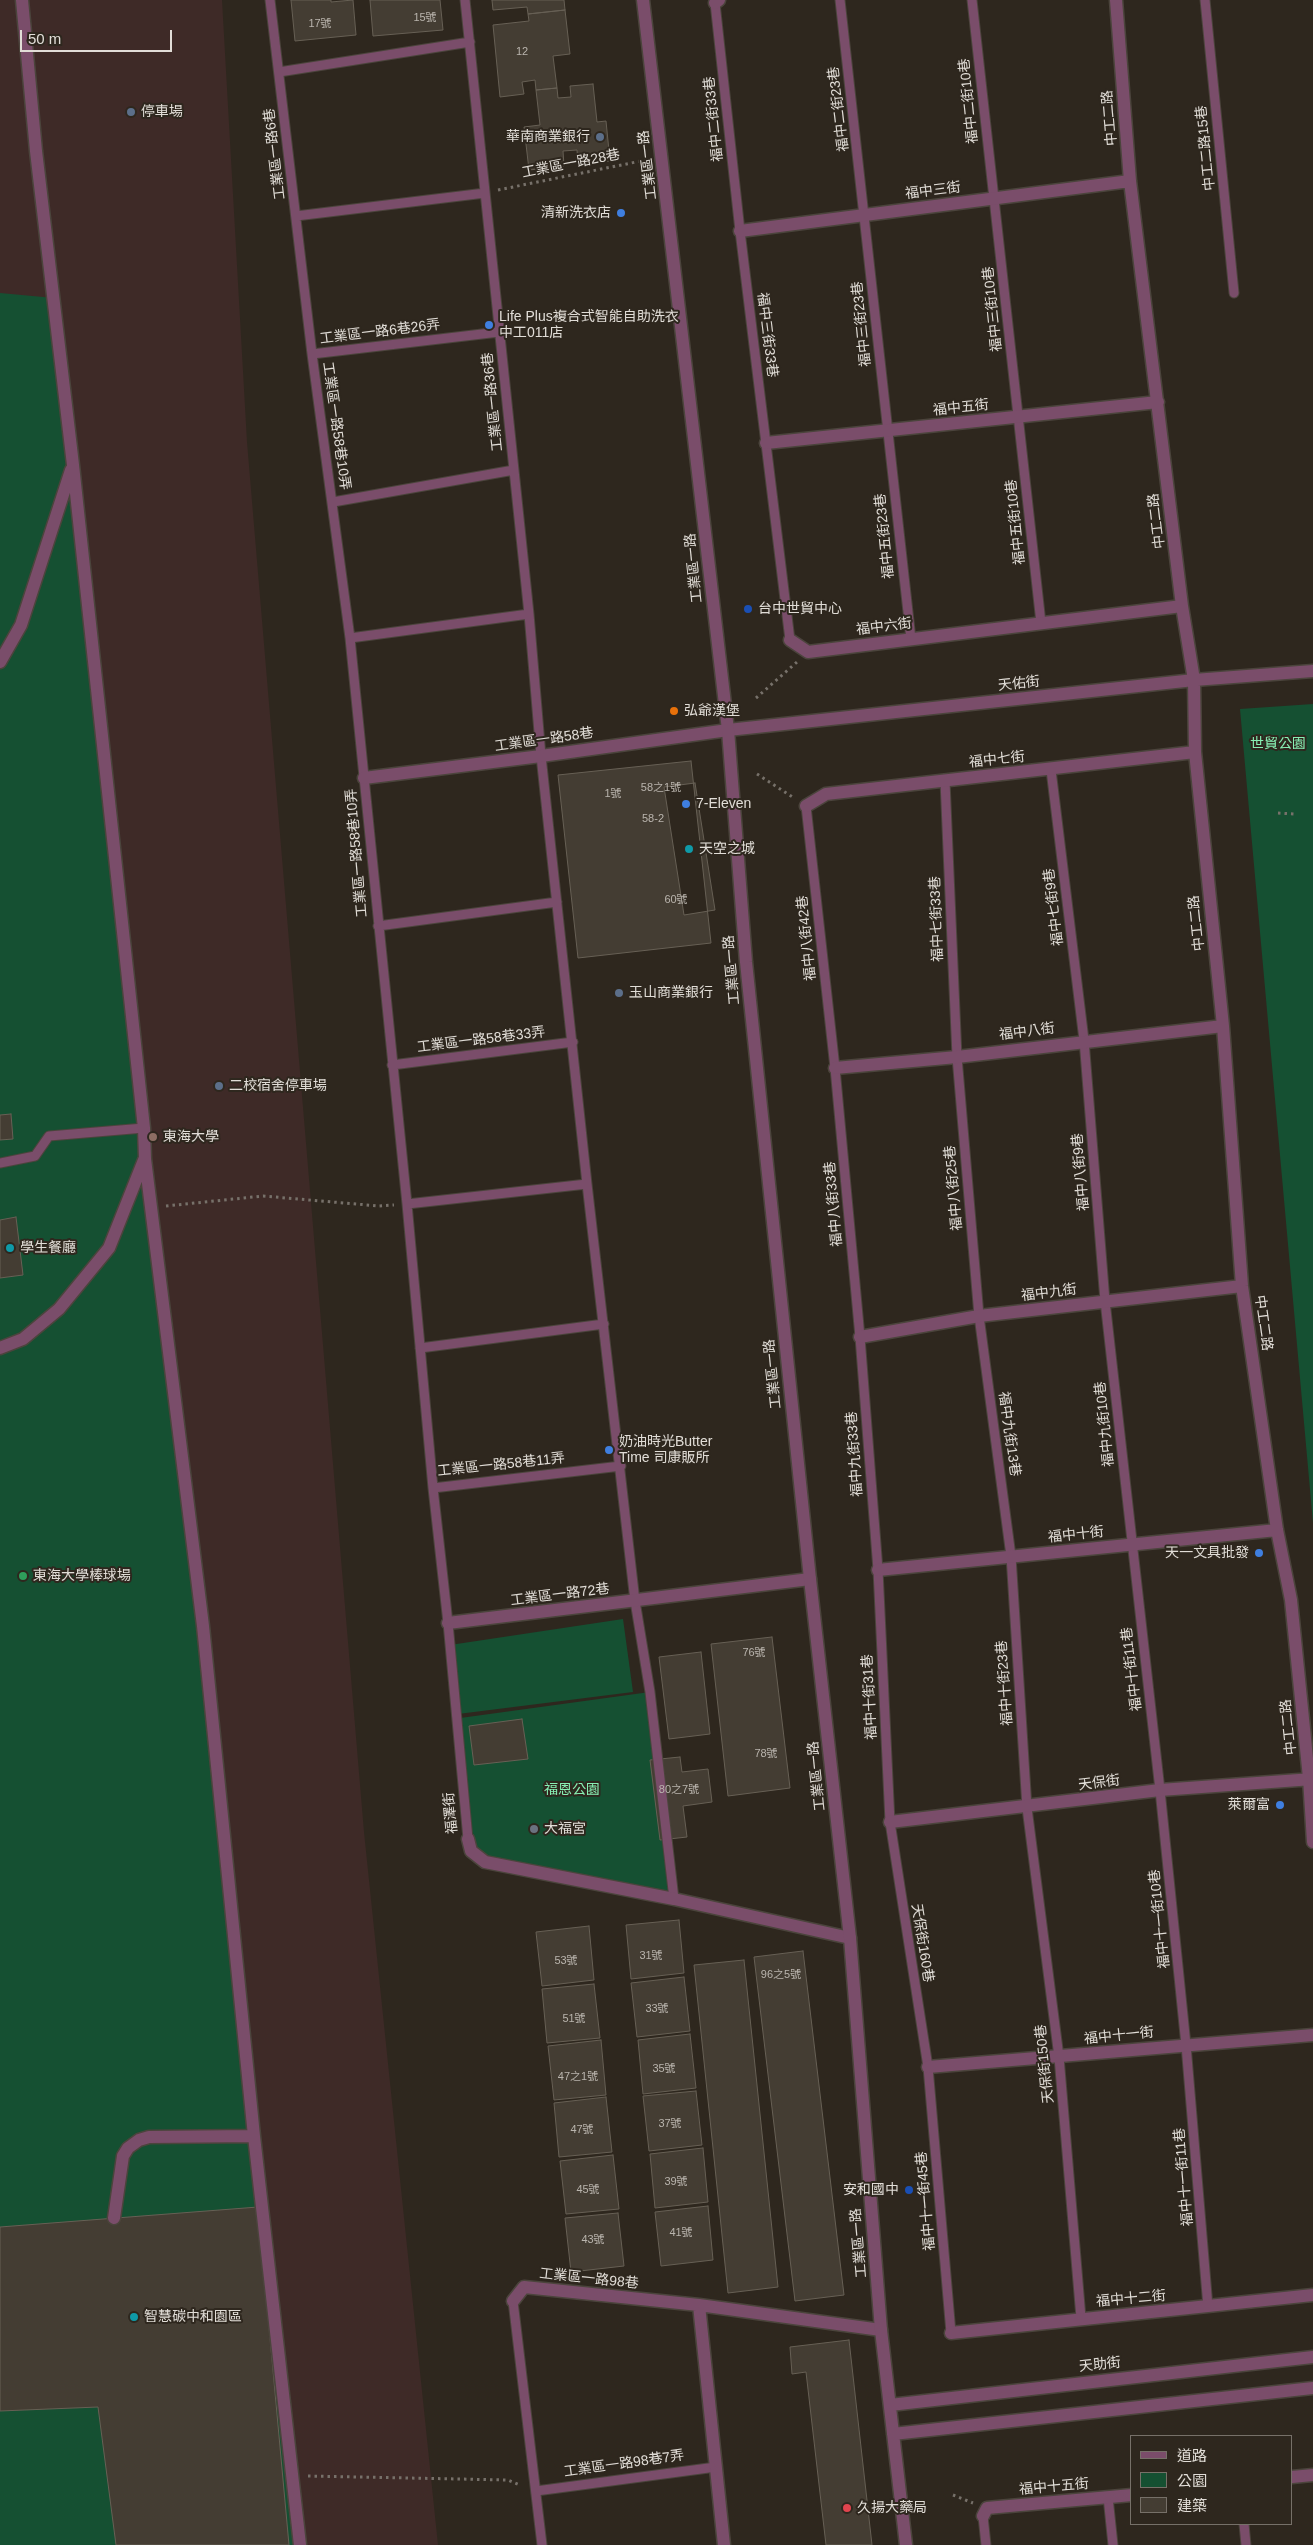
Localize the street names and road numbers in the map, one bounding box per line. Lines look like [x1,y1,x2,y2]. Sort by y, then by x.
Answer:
street label: 福中二街10巷 [956,58,982,144]
street label: 福中二街23巷 [825,66,853,152]
street label: 福中二街33巷 [701,76,727,162]
street label: 中工二路 [1099,89,1121,147]
street label: 中工二路15巷 [1193,105,1219,191]
street label: 工業區一路6巷 [261,107,289,201]
street label: 工業區一路 [635,129,661,201]
street label: 工業區一路28巷 [521,146,621,182]
street label: 福中三街 [904,179,962,203]
street label: 福中三街10巷 [980,266,1006,352]
street label: 福中三街23巷 [849,281,875,367]
street label: 福中三街33巷 [753,292,781,378]
street label: 工業區一路6巷26弄 [319,316,441,348]
street label: 工業區一路36巷 [479,352,507,452]
street label: 工業區一路58巷10弄 [319,361,353,491]
street label: 福中五街 [932,397,990,419]
street label: 福中五街10巷 [1003,479,1029,565]
street label: 中工二路 [1145,492,1169,550]
street label: 福中五街23巷 [872,493,898,579]
street label: 工業區一路 [682,532,706,604]
street label: 福中六街 [855,615,913,639]
street label: 天佑街 [997,673,1041,695]
street label: 工業區一路58巷 [494,725,594,755]
street label: 福中七街 [968,749,1026,771]
street label: 工業區一路58巷10弄 [343,788,371,918]
street label: 福中七街9巷 [1041,867,1067,947]
street label: 福中七街33巷 [927,876,947,962]
street label: 中工二路 [1186,894,1208,952]
street label: 福中八街42巷 [794,895,820,981]
street label: 工業區一路 [721,934,743,1006]
street label: 福中八街 [998,1020,1056,1044]
street label: 工業區一路58巷33弄 [416,1024,546,1056]
street label: 福中八街9巷 [1069,1133,1093,1211]
street label: 福中八街25巷 [942,1145,966,1231]
street label: 福中八街33巷 [822,1161,846,1247]
street label: 福中九街 [1020,1281,1078,1305]
street label: 中工二路 [1251,1294,1275,1352]
street label: 工業區一路 [761,1338,785,1410]
street label: 福中九街10巷 [1092,1381,1118,1467]
street label: 福中九街13巷 [995,1390,1023,1478]
street label: 福中九街33巷 [844,1411,866,1497]
street label: 工業區一路58巷11弄 [436,1450,566,1480]
street label: 福中十街 [1047,1524,1105,1546]
street label: 工業區一路72巷 [510,1581,610,1609]
street label: 福中十街11巷 [1119,1626,1145,1712]
street label: 福中十街23巷 [994,1640,1016,1726]
street label: 福中十街31巷 [859,1654,881,1740]
street label: 中工二路 [1278,1698,1300,1756]
street label: 工業區一路 [805,1740,829,1812]
street label: 天保街 [1077,1772,1121,1794]
street label: 福澤街 [441,1791,461,1835]
street label: 福中十一街10巷 [1146,1869,1174,1969]
street label: 天保街160巷 [907,1902,937,1984]
street label: 天保街150巷 [1032,2024,1058,2104]
street label: 福中十一街 [1083,2024,1155,2048]
street label: 福中十一街11巷 [1171,2127,1197,2227]
street label: 福中十一街45巷 [913,2151,939,2251]
street label: 工業區一路 [848,2207,870,2279]
street label: 工業區一路98巷 [539,2265,639,2293]
street label: 福中十二街 [1095,2288,1167,2310]
street label: 天助街 [1078,2354,1122,2376]
street label: 工業區一路98巷7弄 [563,2447,685,2481]
street label: 福中十五街 [1018,2476,1090,2498]

